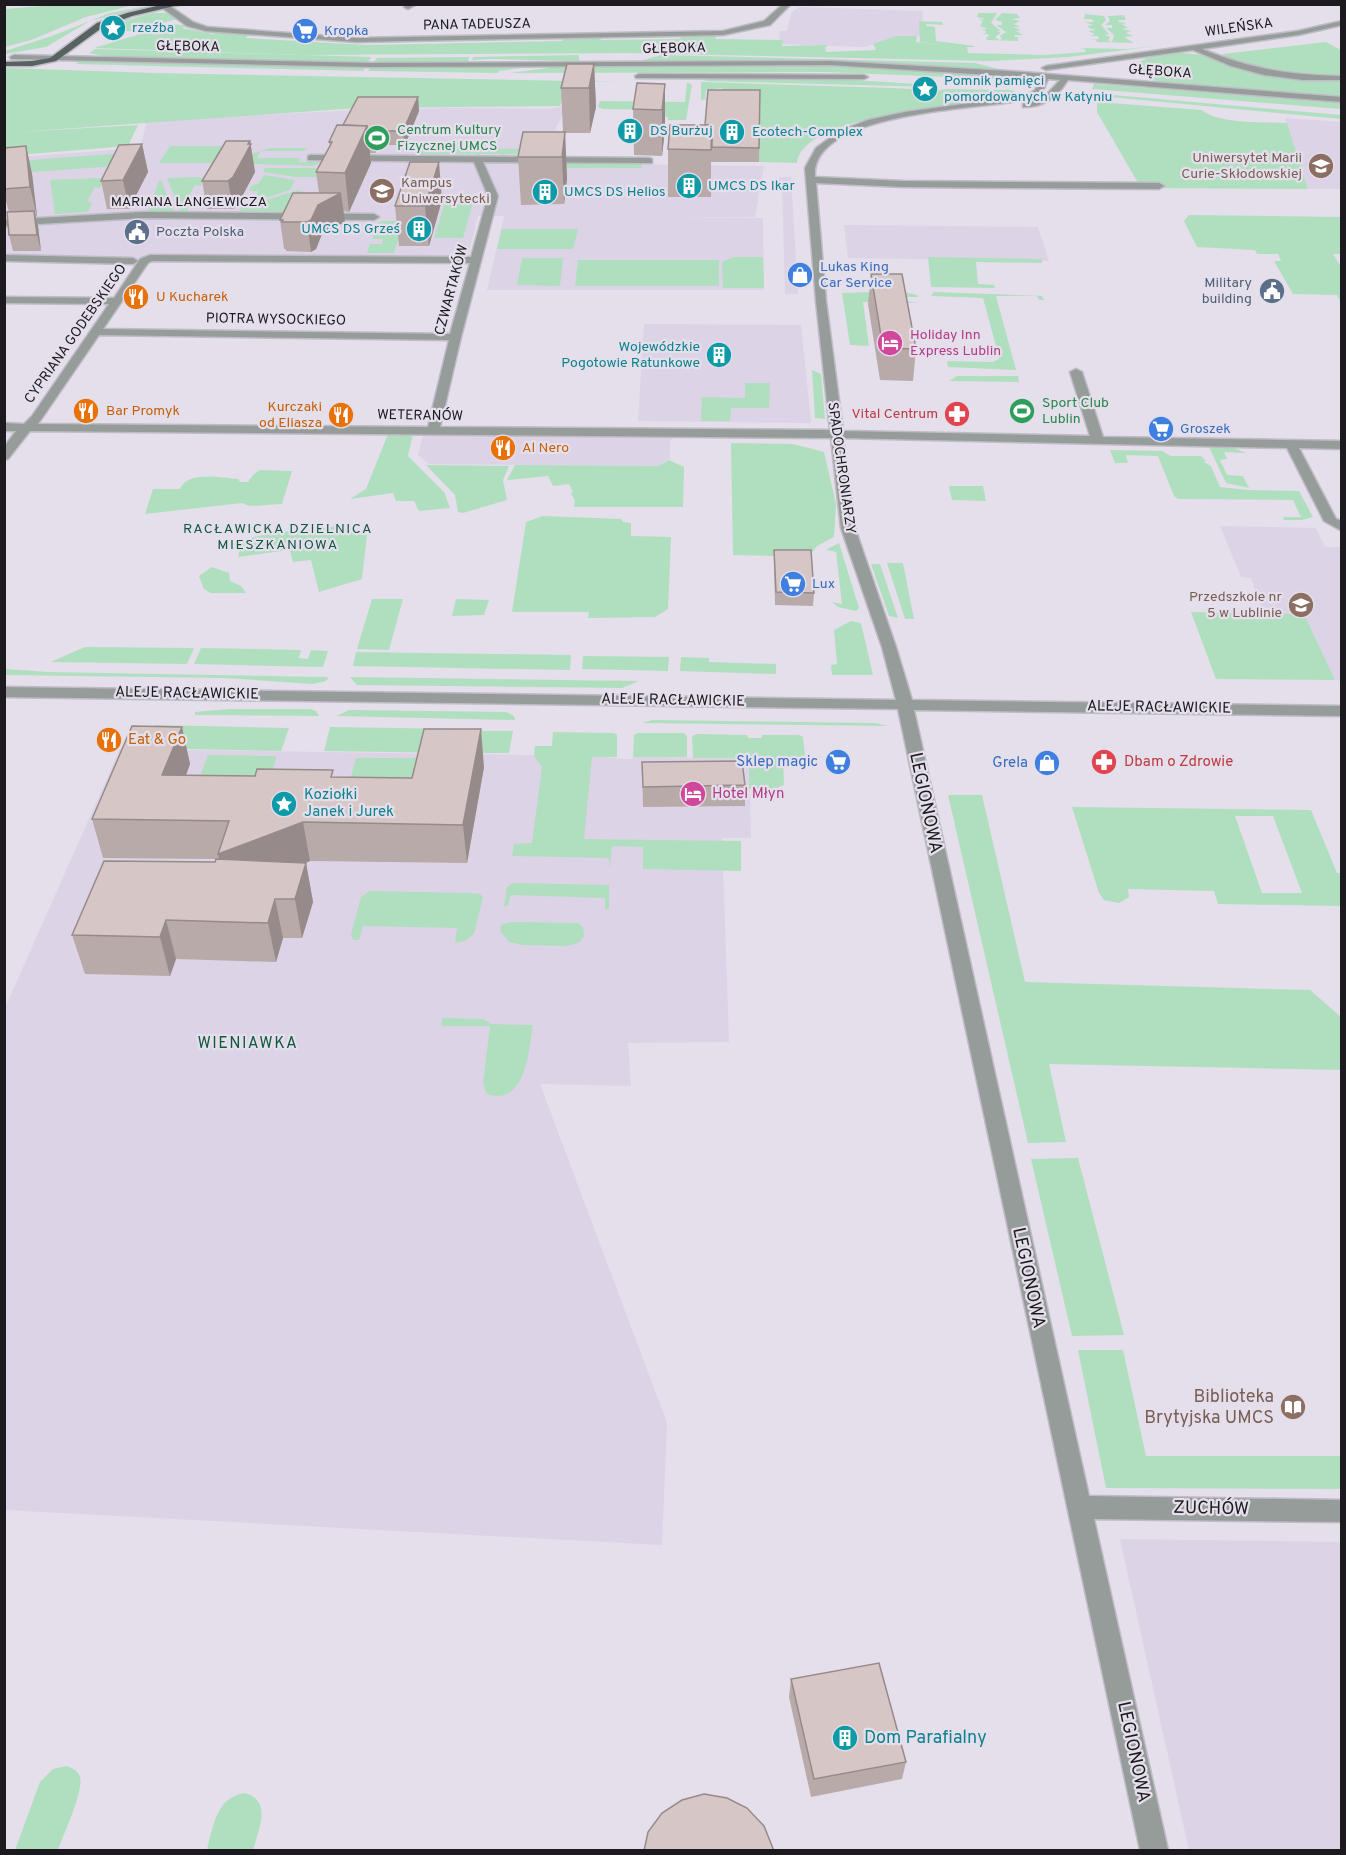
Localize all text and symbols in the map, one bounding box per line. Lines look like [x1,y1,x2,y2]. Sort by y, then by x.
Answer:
place icon: rzeźba [98,13,128,43]
street label: WILEŃSKA [1204,14,1274,41]
supermarket icon: Kropka [290,16,320,46]
street label: PANA TADEUSZA [423,16,531,34]
place label: rzeźba [132,20,174,37]
place label: Kropka [324,23,368,40]
street label: GŁĘBOKA [156,38,220,56]
street label: GŁĘBOKA [642,40,706,58]
street label: GŁĘBOKA [1128,61,1192,83]
place label: Pomnik pamięci pomordowanych w Katyniu [944,73,1113,106]
place icon: Pomnik pamięci pomordowanych w Katyniu [910,74,940,104]
building icon: DS Burżuj [615,116,645,146]
building icon: Ecotech-Complex [717,117,747,147]
place label: Centrum Kultury Fizycznej UMCS [397,122,501,155]
sports icon: Centrum Kultury Fizycznej UMCS [362,123,392,153]
place label: DS Burżuj [650,123,713,140]
place label: Ecotech-Complex [752,124,863,141]
place label: Uniwersytet Marii Curie-Skłodowskiej [1181,150,1302,183]
school or university icon: Uniwersytet Marii Curie-Skłodowskiej [1306,151,1336,181]
building icon: UMCS DS Ikar [674,171,704,201]
place label: Kampus Uniwersytecki [401,175,490,208]
school or university icon: Kampus Uniwersytecki [367,176,397,206]
building icon: UMCS DS Helios [530,177,560,207]
place label: UMCS DS Ikar [708,178,795,195]
place label: UMCS DS Helios [564,184,666,201]
street label: MARIANA LANGIEWICZA [111,194,267,211]
building icon: UMCS DS Grześ [404,214,434,244]
public building icon: Poczta Polska [122,217,152,247]
place label: UMCS DS Grześ [301,221,400,238]
place label: Poczta Polska [156,224,244,241]
street label: CZWARTAKÓW [431,242,472,337]
place label: Lukas King Car Service [820,259,892,292]
shop icon: Lukas King Car Service [785,260,815,290]
street label: CYPRIANA GODEBSKIEGO [21,261,131,407]
place label: Military building [1202,275,1252,308]
public building icon: Military building [1257,276,1287,306]
restaurant icon: U Kucharek [121,282,151,312]
place label: U Kucharek [156,289,228,306]
street label: PIOTRA WYSOCKIEGO [206,310,346,330]
place label: Holiday Inn Express Lublin [910,327,1001,360]
hotel icon: Holiday Inn Express Lublin [875,328,905,358]
place label: Wojewódzkie Pogotowie Ratunkowe [561,339,700,372]
building icon: Wojewódzkie Pogotowie Ratunkowe [704,340,734,370]
place label: Sport Club Lublin [1042,395,1109,428]
restaurant icon: Bar Promyk [71,396,101,426]
sports icon: Sport Club Lublin [1007,396,1037,426]
place label: Kurczaki od Eliasza [259,399,322,432]
pharmacy icon: Vital Centrum [942,399,972,429]
restaurant icon: Kurczaki od Eliasza [326,400,356,430]
street label: SPADOCHRONIARZY [823,401,859,535]
place label: Bar Promyk [106,403,180,420]
street label: WETERANÓW [377,406,463,425]
place label: Vital Centrum [851,406,938,423]
supermarket icon: Groszek [1146,414,1176,444]
place label: Groszek [1180,421,1231,438]
restaurant icon: Al Nero [488,433,518,463]
place label: Al Nero [522,440,569,457]
district label: RACŁAWICKA DZIELNICA MIESZKANIOWA [183,521,373,554]
supermarket icon: Lux [778,569,808,599]
place label: Lux [812,576,835,593]
place label: Przedszkole nr 5 w Lublinie [1189,589,1283,622]
school or university icon: Przedszkole nr 5 w Lublinie [1286,590,1316,620]
street label: ALEJE RACŁAWICKIE [115,683,259,705]
street label: ALEJE RACŁAWICKIE [601,690,745,712]
street label: ALEJE RACŁAWICKIE [1087,697,1231,719]
restaurant icon: Eat & Go [94,725,124,755]
place label: Eat & Go [128,731,186,750]
supermarket icon: Sklep magic [823,747,853,777]
pharmacy icon: Dbam o Zdrowie [1089,747,1119,777]
shop icon: Grela [1032,748,1062,778]
street label: LEGIONOWA [903,750,947,856]
place label: Sklep magic [736,753,818,772]
place label: Dbam o Zdrowie [1124,753,1233,772]
place label: Grela [992,754,1028,773]
hotel icon: Hotel Młyn [678,779,708,809]
place label: Hotel Młyn [712,785,784,804]
place label: Koziołki Janek i Jurek [304,786,394,822]
place icon: Koziołki Janek i Jurek [269,789,299,819]
district label: WIENIAWKA [198,1034,298,1054]
street label: LEGIONOWA [1006,1225,1050,1331]
place label: Biblioteka Brytyjska UMCS [1144,1386,1274,1430]
library icon: Biblioteka Brytyjska UMCS [1278,1392,1308,1422]
street label: ZUCHÓW [1173,1495,1249,1521]
street label: LEGIONOWA [1111,1699,1155,1805]
building icon: Dom Parafialny [830,1723,860,1753]
place label: Dom Parafialny [864,1727,987,1750]

